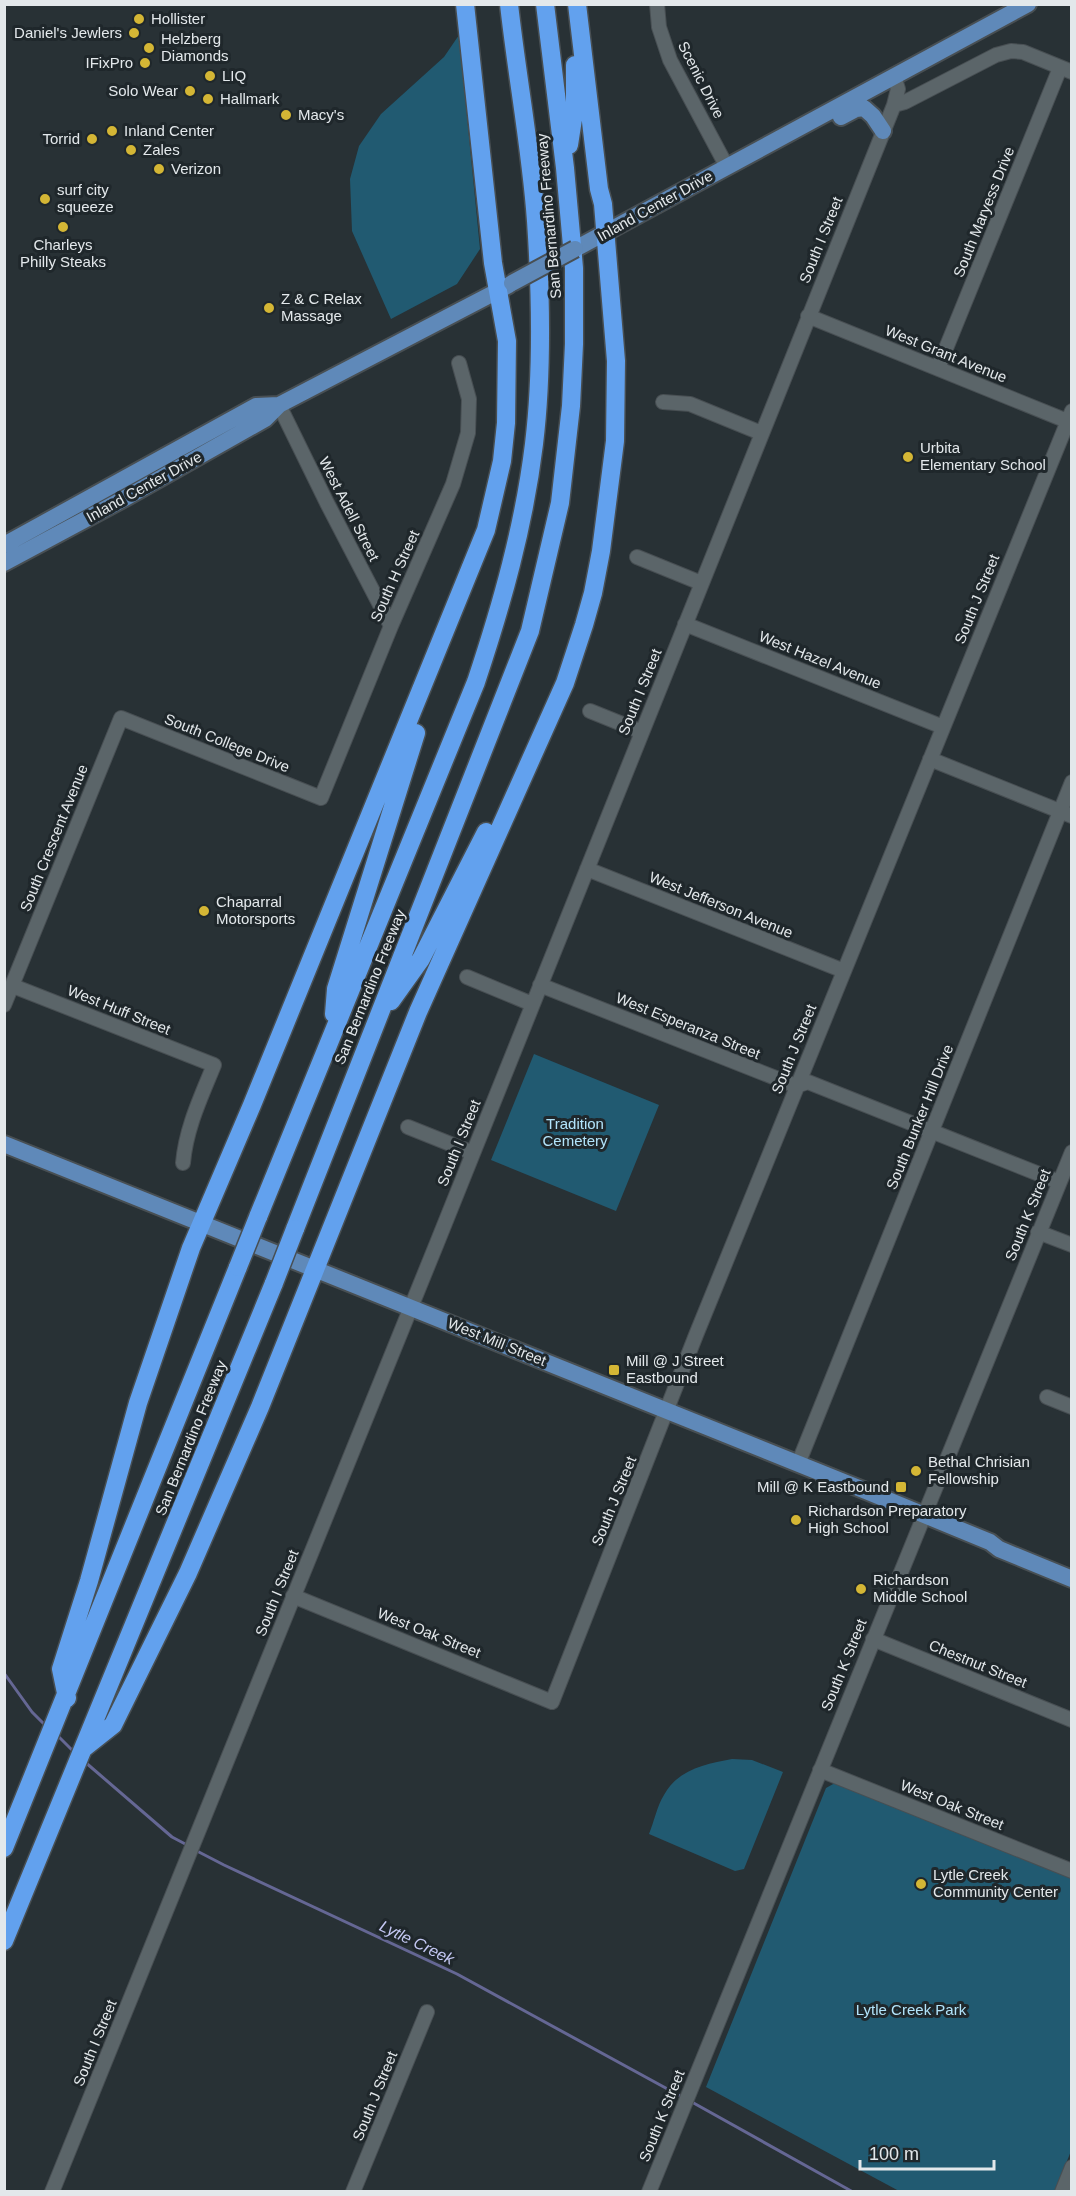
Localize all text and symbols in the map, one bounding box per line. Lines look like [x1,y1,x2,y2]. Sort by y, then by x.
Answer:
place label: Hollister [151,10,205,27]
marker: Hollister [132,12,146,26]
place label: Daniel's Jewlers [14,24,122,41]
marker: Daniel's Jewlers [127,26,141,40]
place label: Helzberg Diamonds [161,30,229,64]
street label: Scenic Drive [675,38,728,121]
marker: Helzberg Diamonds [142,41,156,55]
place label: IFixPro [85,54,133,71]
marker: IFixPro [138,56,152,70]
place label: LIQ [222,67,246,84]
marker: LIQ [203,69,217,83]
place label: Solo Wear [108,82,178,99]
marker: Solo Wear [183,84,197,98]
place label: Hallmark [220,90,280,107]
marker: Hallmark [201,92,215,106]
place label: Macy's [298,106,344,123]
marker: Macy's [279,108,293,122]
place label: Inland Center [124,122,214,139]
marker: Inland Center [105,124,119,138]
place label: Torrid [42,130,80,147]
marker: Torrid [85,132,99,146]
street label: San Bernardino Freeway [533,132,564,299]
place label: Zales [143,141,180,158]
marker: Zales [124,143,138,157]
street label: South Maryess Drive [950,144,1017,280]
place label: Verizon [171,160,221,177]
marker: Verizon [152,162,166,176]
street label: Inland Center Drive [594,167,715,244]
place label: surf city squeeze [57,181,114,215]
marker: surf city squeeze [38,192,52,206]
street label: South I Street [795,193,846,286]
marker: Charleys Philly Steaks [56,220,70,234]
place label: Charleys Philly Steaks [20,236,106,270]
place label: Z & C Relax Massage [281,290,362,324]
marker: Z & C Relax Massage [262,301,276,315]
street label: West Grant Avenue [883,321,1009,386]
place label: Urbita Elementary School [920,439,1046,473]
street label: Inland Center Drive [83,448,204,525]
marker: Urbita Elementary School [901,450,915,464]
street label: West Adell Street [316,454,383,565]
street label: South H Street [367,527,423,624]
street label: South J Street [951,551,1003,646]
street label: West Hazel Avenue [757,627,884,692]
street label: South I Street [614,645,665,738]
street label: South College Drive [162,710,292,775]
street label: South Crescent Avenue [16,762,91,914]
street label: West Jefferson Avenue [647,868,796,941]
place label: Chaparral Motorsports [216,893,295,927]
marker: Chaparral Motorsports [197,904,211,918]
street label: San Bernardino Freeway [331,906,409,1067]
street label: West Huff Street [65,981,174,1038]
street label: West Esperanza Street [614,989,764,1063]
street label: South J Street [768,1001,820,1096]
street label: South Bunker Hill Drive [883,1042,956,1192]
street label: South I Street [433,1096,484,1189]
park label: Tradition Cemetery [542,1115,608,1149]
street label: South K Street [1001,1166,1054,1263]
street label: West Mill Street [445,1314,550,1369]
place label: Mill @ J Street Eastbound [626,1352,725,1386]
street label: San Bernardino Freeway [152,1357,230,1518]
marker: Mill @ J Street Eastbound [607,1363,621,1377]
street label: South J Street [588,1453,640,1548]
place label: Bethal Chrisian Fellowship [928,1453,1030,1487]
marker: Bethal Chrisian Fellowship [909,1464,923,1478]
place label: Mill @ K Eastbound [757,1478,889,1495]
marker: Mill @ K Eastbound [894,1480,908,1494]
place label: Richardson Preparatory High School [808,1502,967,1536]
marker: Richardson Preparatory High School [789,1513,803,1527]
street label: South I Street [251,1546,302,1639]
place label: Richardson Middle School [873,1571,967,1605]
marker: Richardson Middle School [854,1582,868,1596]
street label: West Oak Street [375,1604,484,1661]
street label: South K Street [817,1616,870,1713]
street label: Chestnut Street [927,1636,1030,1691]
street label: West Oak Street [898,1776,1007,1833]
place label: Lytle Creek Community Center [933,1866,1058,1900]
marker: Lytle Creek Community Center [914,1877,928,1891]
water label: Lytle Creek [377,1917,458,1968]
street label: South I Street [69,1996,120,2089]
park label: Lytle Creek Park [856,2001,967,2018]
street label: South J Street [349,2048,401,2143]
street label: South K Street [635,2067,688,2164]
scale bar [860,2133,994,2171]
text: 100 m [869,2144,919,2164]

